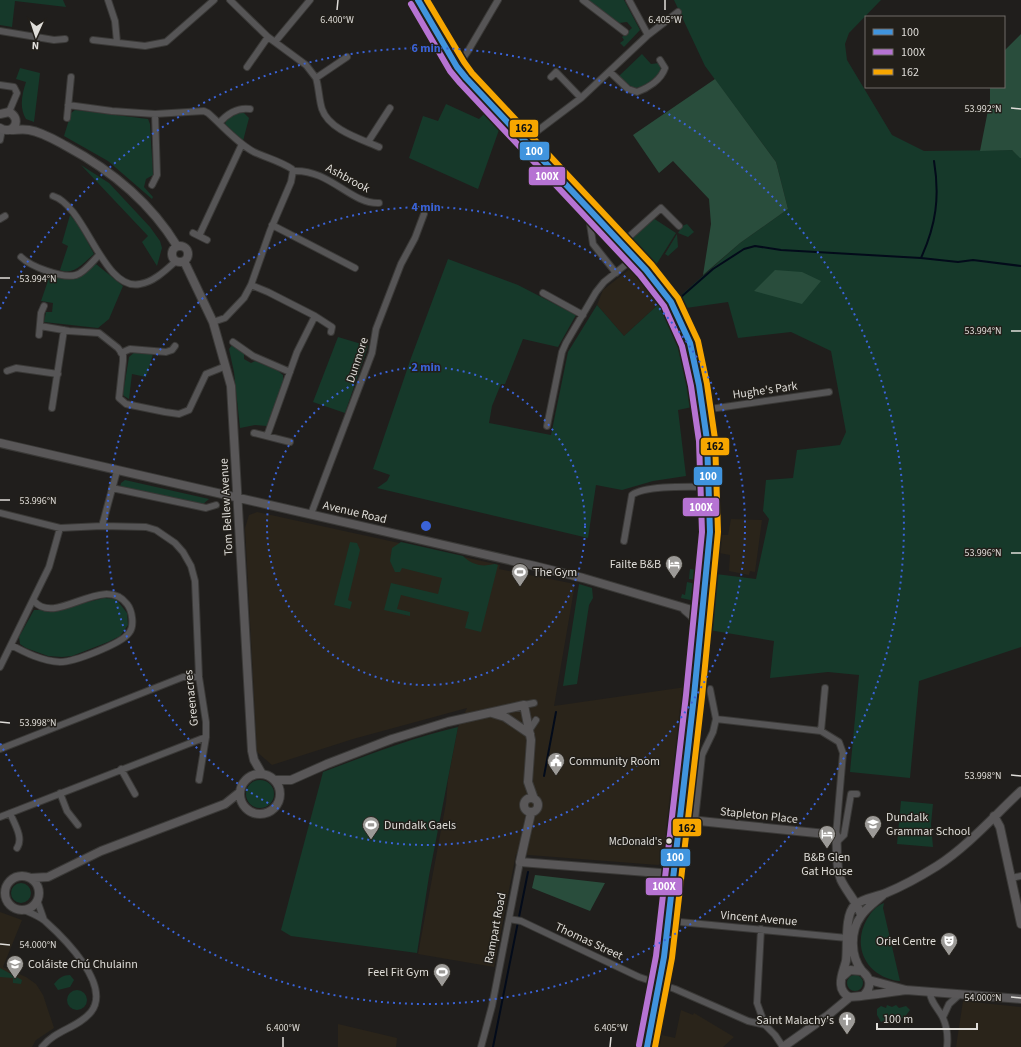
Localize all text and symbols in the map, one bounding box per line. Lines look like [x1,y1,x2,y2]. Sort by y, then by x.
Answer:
text: 6.400°W [320,13,354,27]
text: 6.405°W [648,13,682,27]
north arrow [16,16,56,56]
legend [865,16,1005,88]
text: 100 [901,24,919,41]
text: N [31,38,40,53]
text: 6 min [411,40,441,57]
text: 100X [901,44,925,61]
text: 162 [901,64,919,81]
text: 53.992°N [964,102,1002,116]
line badge: 162 [509,119,539,138]
text: 162 [515,121,533,136]
line badge: 100 [519,141,550,161]
text: 100 [525,144,543,159]
street label: Ashbrook [323,160,373,197]
line badge: 100X [528,166,566,186]
text: 100X [535,169,560,184]
text: 4 min [411,199,441,216]
text: 53.994°N [19,272,57,286]
text: 53.994°N [964,324,1002,338]
street label: Dunmore [342,335,373,385]
text: 2 min [411,359,441,376]
street label: Hughe's Park [731,378,799,403]
line badge: 162 [700,437,730,456]
text: 162 [706,439,724,454]
street label: Tom Bellew Avenue [215,458,238,556]
line badge: 100 [693,466,723,486]
text: 100 [699,469,717,484]
text: 53.996°N [19,494,57,508]
street label: Avenue Road [321,497,389,528]
line badge: 100X [682,497,720,517]
text: 100X [689,500,714,515]
centre of rings [419,519,433,533]
text: 53.996°N [964,546,1002,560]
hotel icon: Failte B&B [664,554,684,579]
place label: Failte B&B [610,556,661,573]
sports icon: The Gym [510,562,530,587]
place label: The Gym [533,564,577,581]
street label: Greenacres [180,669,203,727]
text: 53.998°N [19,716,57,730]
public building icon: Community Room [546,751,566,776]
place label: Community Room [569,753,660,770]
text: 53.998°N [964,769,1002,783]
street label: Stapleton Place [719,803,799,828]
place label: Dundalk Grammar School [886,809,970,840]
school or university icon: Dundalk Grammar School [863,814,883,839]
sports icon: Dundalk Gaels [361,815,381,840]
place label: Dundalk Gaels [384,817,456,834]
line badge: 162 [672,818,702,837]
text: 162 [678,821,696,836]
hotel icon: B&B Glen Gat House [817,824,837,849]
place label: McDonald's [609,834,662,849]
marker: McDonald's [664,836,674,846]
line badge: 100 [660,848,691,867]
place label: B&B Glen Gat House [801,849,853,880]
text: 100 [666,850,684,865]
line badge: 100X [645,877,683,896]
text: 100X [652,879,677,894]
street label: Rampart Road [480,891,511,965]
street label: Vincent Avenue [720,907,798,930]
street label: Thomas Street [552,918,625,965]
theatre icon: Oriel Centre [939,931,959,956]
place label: Oriel Centre [876,933,936,950]
text: 54.000°N [19,938,57,952]
school or university icon: Coláiste Chú Chulainn [5,954,25,979]
place label: Coláiste Chú Chulainn [28,956,138,973]
sports icon: Feel Fit Gym [432,962,452,987]
place label: Feel Fit Gym [368,964,429,981]
text: 54.000°N [964,991,1002,1005]
scale bar [877,1005,977,1031]
church icon: Saint Malachy's [837,1010,857,1035]
text: 100 m [883,1011,913,1028]
place label: Saint Malachy's [756,1012,834,1029]
text: 6.400°W [266,1021,300,1035]
text: 6.405°W [594,1021,628,1035]

